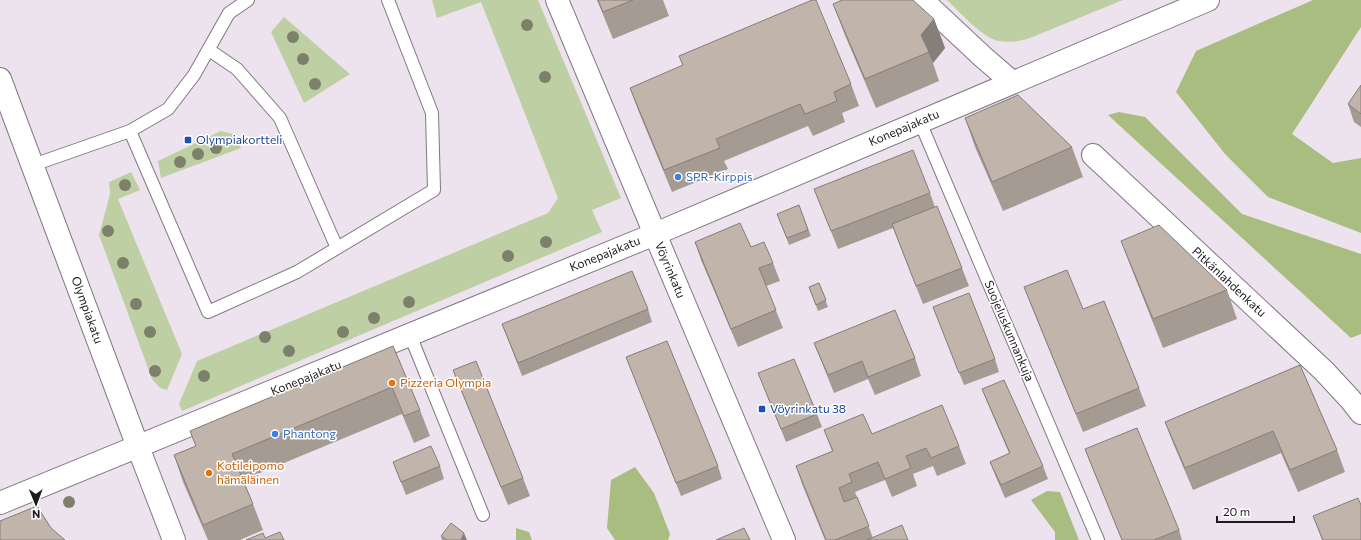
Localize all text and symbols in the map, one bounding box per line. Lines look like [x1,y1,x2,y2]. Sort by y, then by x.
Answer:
street label: Konepajakatu [866,106,941,148]
place label: Olympiakortteli [196,132,282,146]
marker: Olympiakortteli [183,135,193,145]
place label: SPR-Kirppis [686,169,752,183]
marker: SPR-Kirppis [673,172,683,182]
street label: Konepajakatu [567,233,642,274]
street label: Vöyrinkatu [653,239,689,300]
street label: Pitkänlahdenkatu [1190,243,1270,319]
street label: Olympiakatu [69,274,107,345]
street label: Suojeluskunnankuja [982,278,1037,383]
street label: Konepajakatu [268,357,343,398]
place label: Pizzeria Olympia [400,375,491,389]
marker: Pizzeria Olympia [387,378,397,388]
place label: Vöyrinkatu 38 [770,401,846,415]
marker: Vöyrinkatu 38 [757,404,767,414]
place label: Phantong [283,426,336,440]
marker: Phantong [270,429,280,439]
place label: Kotileipomo hämäläinen [217,458,284,486]
marker: Kotileipomo hämäläinen [204,468,214,478]
north arrow [16,484,56,524]
scale bar [1217,498,1294,524]
text: 20 m [1223,504,1250,518]
text: N [32,508,40,521]

